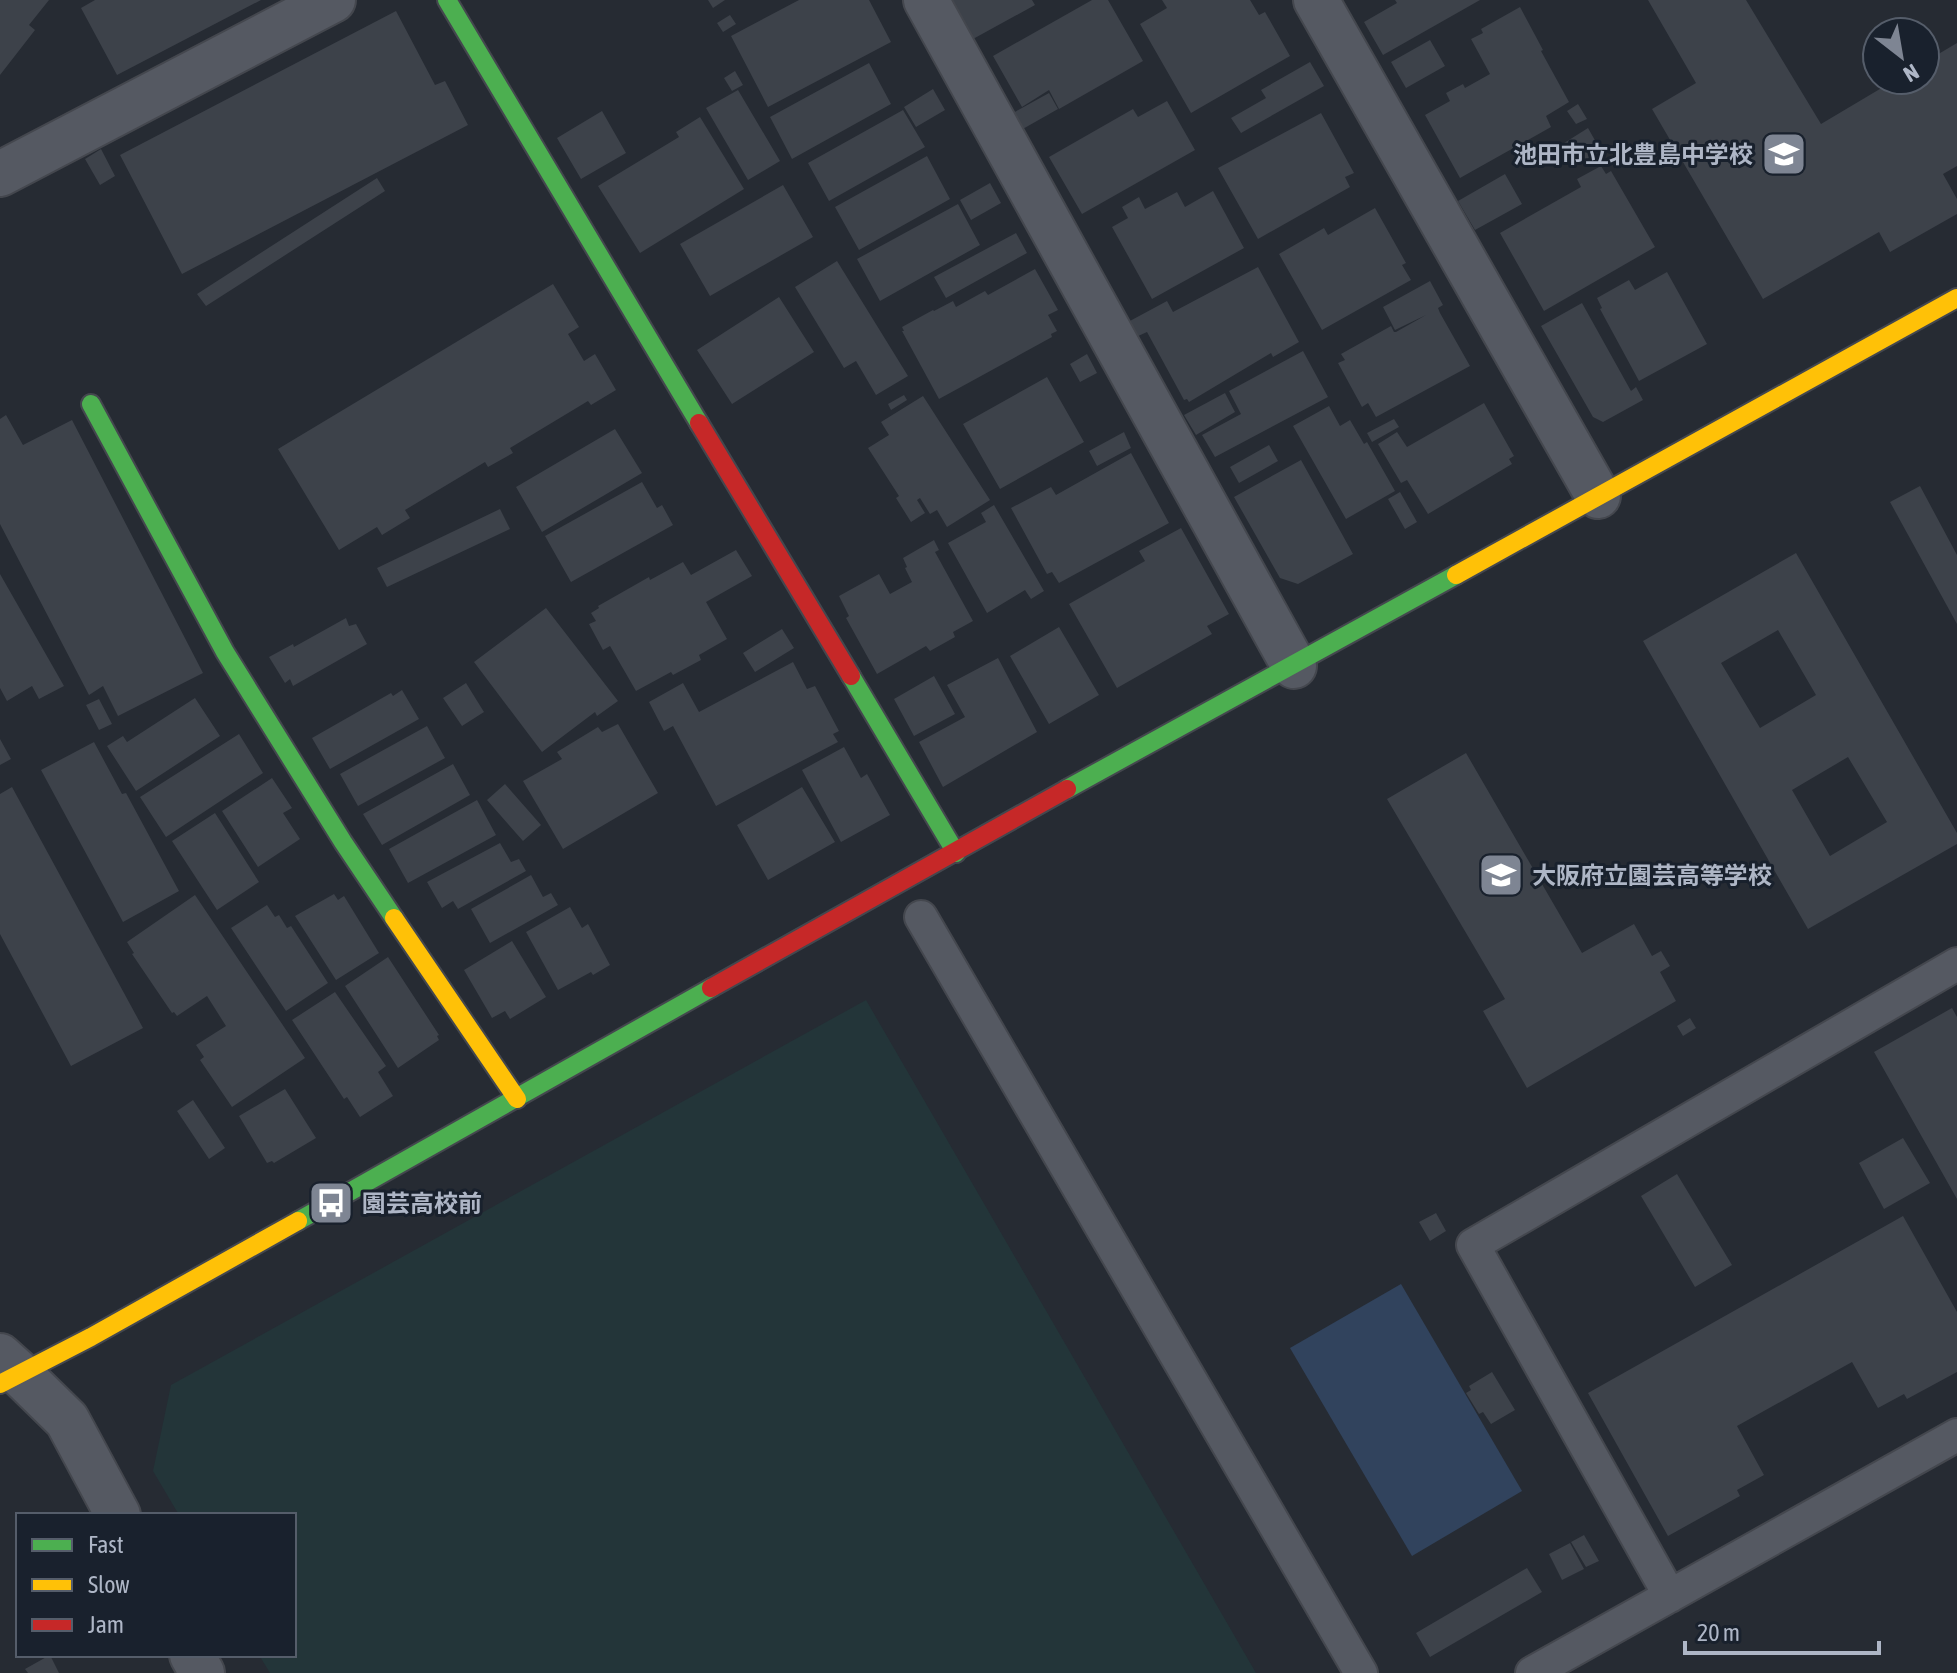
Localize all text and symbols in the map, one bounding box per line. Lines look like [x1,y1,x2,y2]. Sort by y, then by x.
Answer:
north arrow [1861,16,1941,96]
text: N [1899,59,1924,88]
school or university icon: 池田市立北豊島中学校 [1760,130,1808,178]
place label: 池田市立北豊島中学校 [1513,141,1753,168]
school or university icon: 大阪府立園芸高等学校 [1477,851,1525,899]
place label: 大阪府立園芸高等学校 [1532,862,1772,889]
bus stop icon: 園芸高校前 [307,1179,355,1227]
place label: 園芸高校前 [362,1190,482,1217]
legend [16,1513,296,1657]
text: Fast [88,1531,124,1558]
text: Slow [88,1571,130,1598]
scale bar [1685,1605,1879,1655]
text: Jam [88,1611,124,1638]
text: 20 m [1697,1619,1740,1646]

